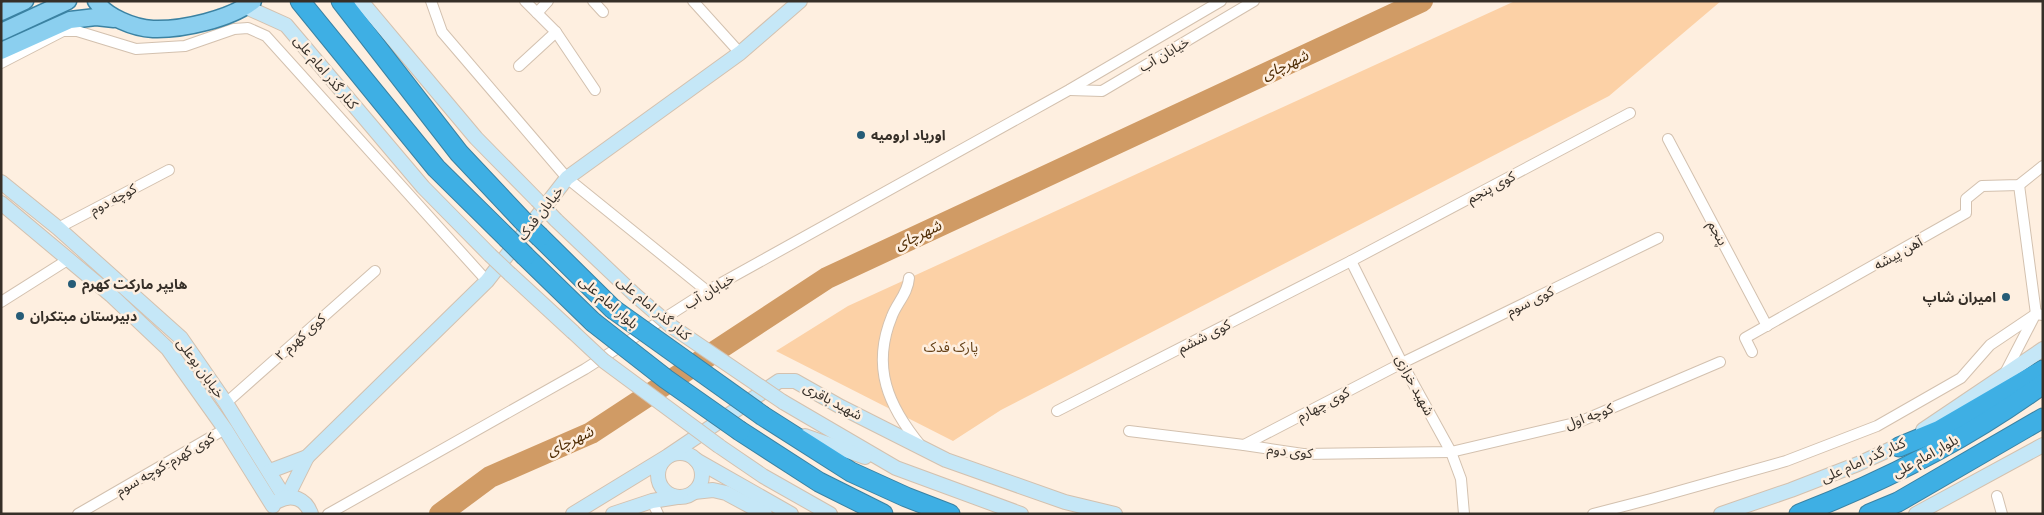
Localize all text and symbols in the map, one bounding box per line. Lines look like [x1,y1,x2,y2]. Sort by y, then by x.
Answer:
street label: کنار گذر امام علی [288,33,361,114]
street label: خیابان آب [1136,34,1193,77]
water label: شهرچای [1259,47,1312,85]
place label: اوریاد ارومیه [871,128,946,145]
marker: اوریاد ارومیه [855,129,867,141]
street label: کوی پنجم [1465,168,1519,209]
street label: کوچه دوم [87,181,141,221]
street label: خیابان فدک [515,183,568,244]
water label: شهرچای [892,217,945,255]
street label: پنجم [1702,218,1730,250]
street label: آهن پیشه [1871,234,1927,275]
street label: خیابان آب [682,271,738,314]
street label: بلوار امام علی [574,273,641,334]
street label: کنار گذر امام علی [612,273,694,346]
place label: هایپر مارکت کهرم [82,277,187,295]
marker: هایپر مارکت کهرم [66,278,78,290]
street label: کوی سوم [1504,284,1558,322]
place label: امیران شاپ [1923,290,1996,307]
marker: امیران شاپ [2000,291,2012,303]
place label: دبیرستان مبتکران [30,309,137,326]
marker: دبیرستان مبتکران [14,310,26,322]
street label: کوی کهرم ۲ [272,311,331,366]
street label: کوی ششم [1175,317,1235,359]
street label: خیابان بوعلی [172,335,227,402]
park label: پارک فدک [924,340,978,357]
street label: شهید خرازی [1391,352,1437,419]
street label: شهید باقری [800,380,865,425]
street label: کوی چهارم [1294,385,1354,427]
street label: کوچه اول [1563,401,1616,434]
water label: شهرچای [544,423,597,461]
street label: کوی کهرم-کوچه سوم [113,430,219,501]
street label: بلوار امام علی [1890,432,1962,483]
street label: کنار گذر امام علی [1819,435,1909,489]
street label: کوی دوم [1266,442,1314,464]

